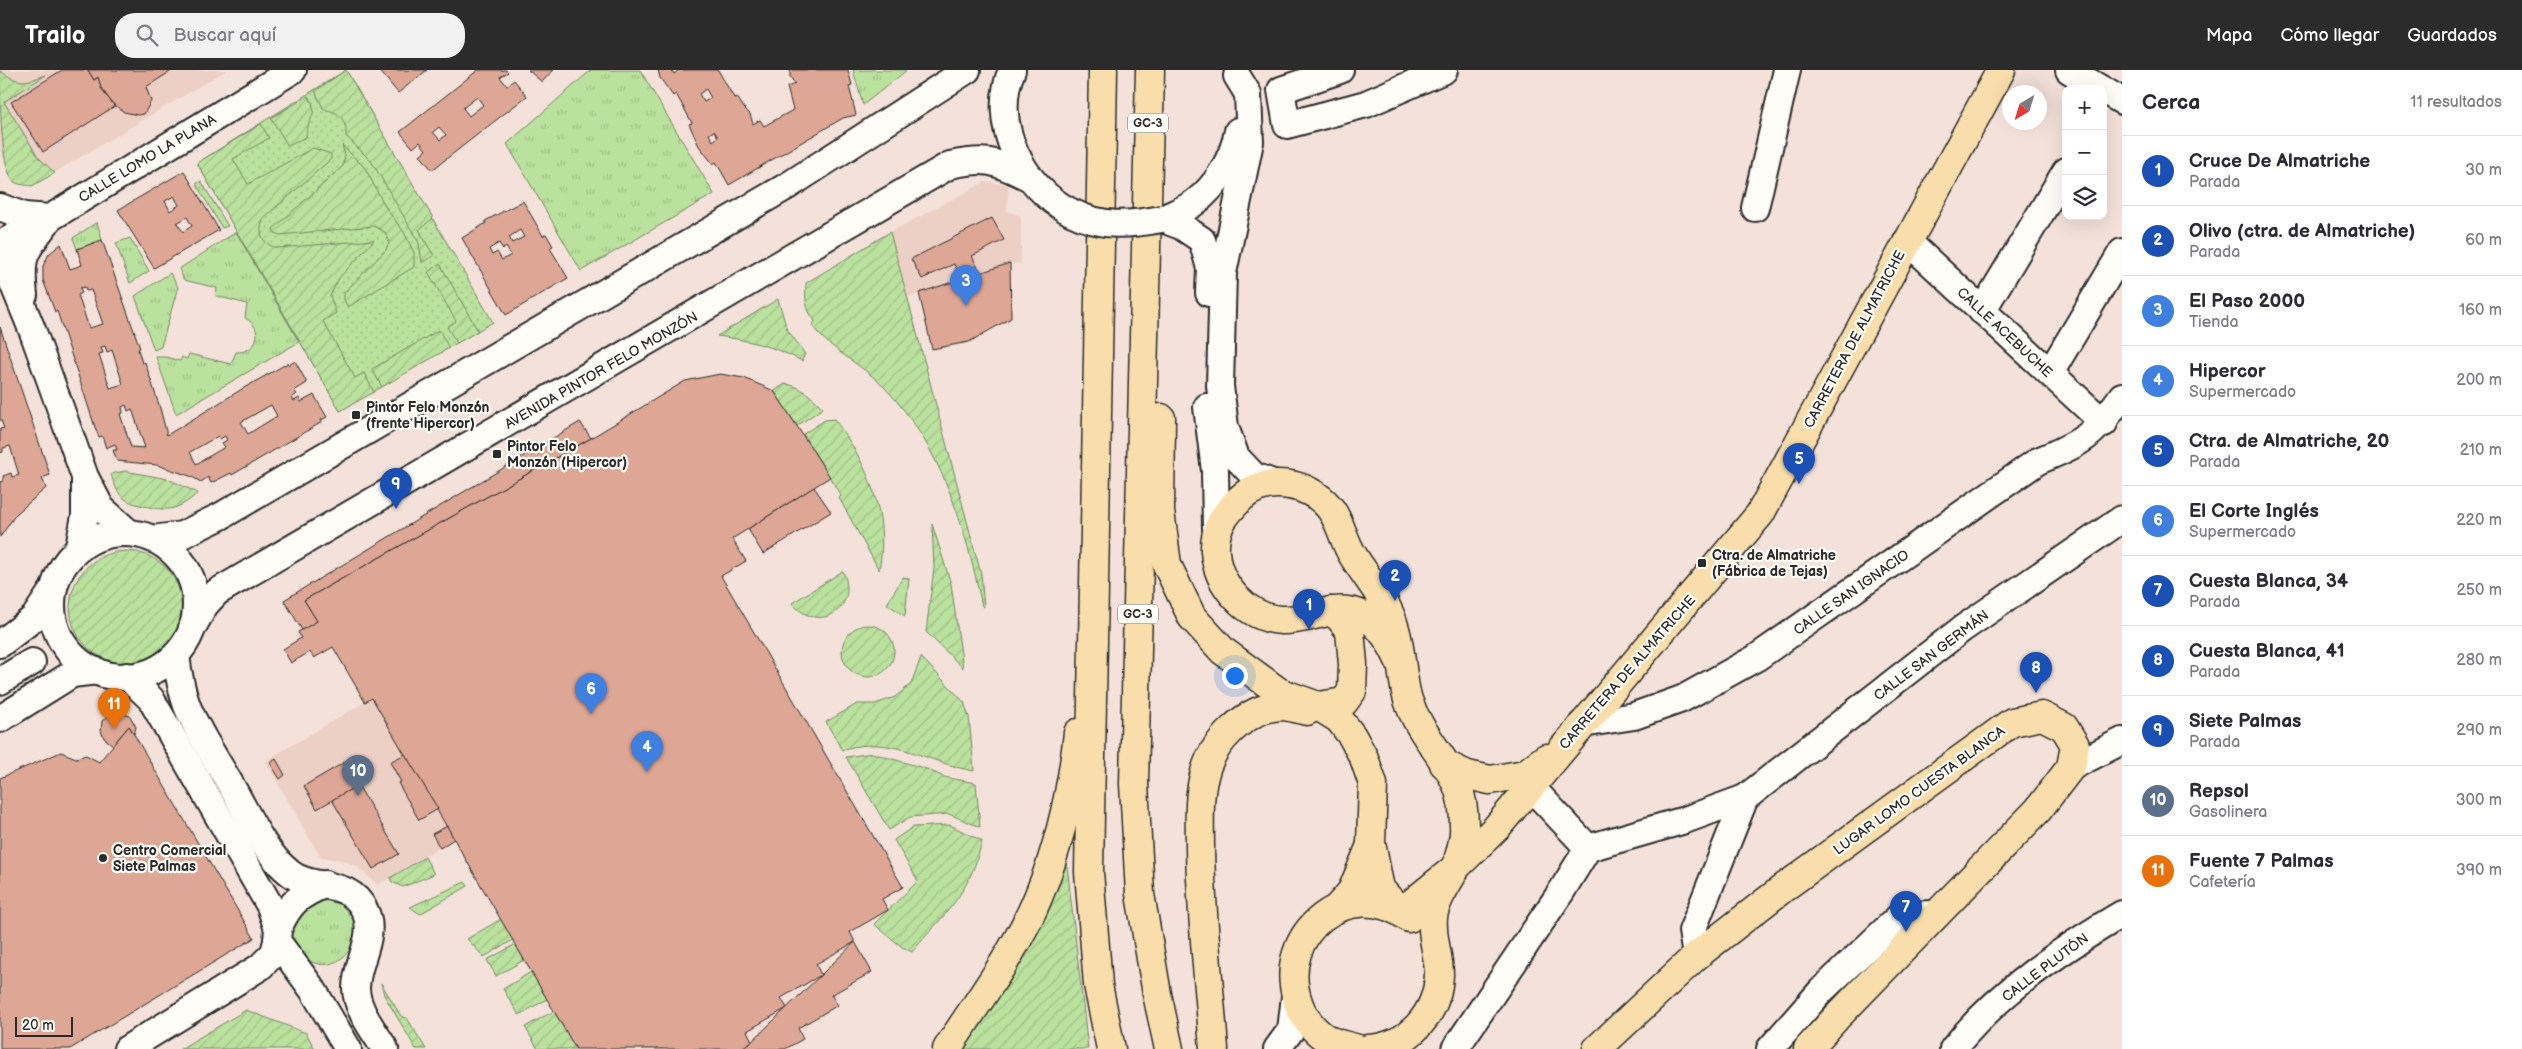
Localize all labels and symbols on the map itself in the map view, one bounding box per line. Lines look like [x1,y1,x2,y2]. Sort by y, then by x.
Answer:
north arrow [2002,85,2047,130]
street label: CALLE LOMO LA PLANA [75,110,219,206]
road number: GC-3 [1128,114,1168,132]
street label: CARRETERA DE ALMATRICHE [1800,248,1909,431]
pin: 3 [950,265,982,306]
street label: CALLE ACEBUCHE [1953,284,2056,381]
street label: AVENIDA PINTOR FELO MONZÓN [501,307,701,433]
place label: Pintor Felo Monzón (frente Hipercor) [366,399,490,432]
marker: Pintor Felo Monzón (frente Hipercor) [350,409,362,421]
place label: Pintor Felo Monzón (Hipercor) [507,438,627,471]
pin: 5 [1783,443,1815,484]
marker: Pintor Felo Monzón (Hipercor) [491,448,503,460]
pin: 9 [380,468,412,509]
street label: CALLE SAN IGNACIO [1790,546,1913,639]
place label: Ctra. de Almatriche (Fábrica de Tejas) [1712,547,1836,580]
marker: Ctra. de Almatriche (Fábrica de Tejas) [1696,557,1708,569]
pin: 2 [1379,560,1411,601]
pin: 1 [1293,589,1325,630]
street label: CARRETERA DE ALMATRICHE [1556,592,1699,753]
road number: GC-3 [1118,604,1158,624]
street label: CALLE SAN GERMÁN [1870,606,1992,704]
pin: 8 [2020,652,2052,693]
your location [1222,663,1248,689]
pin: 6 [575,673,607,714]
pin: 11 [98,688,130,729]
street label: LUGAR LOMO CUESTA BLANCA [1830,722,2009,858]
pin: 4 [631,731,663,772]
pin: 10 [342,755,374,796]
place label: Centro Comercial Siete Palmas [113,842,226,875]
marker: Centro Comercial Siete Palmas [97,852,109,864]
pin: 7 [1890,891,1922,932]
street label: CALLE PLUTÓN [1998,929,2092,1005]
scale bar [15,1014,72,1037]

